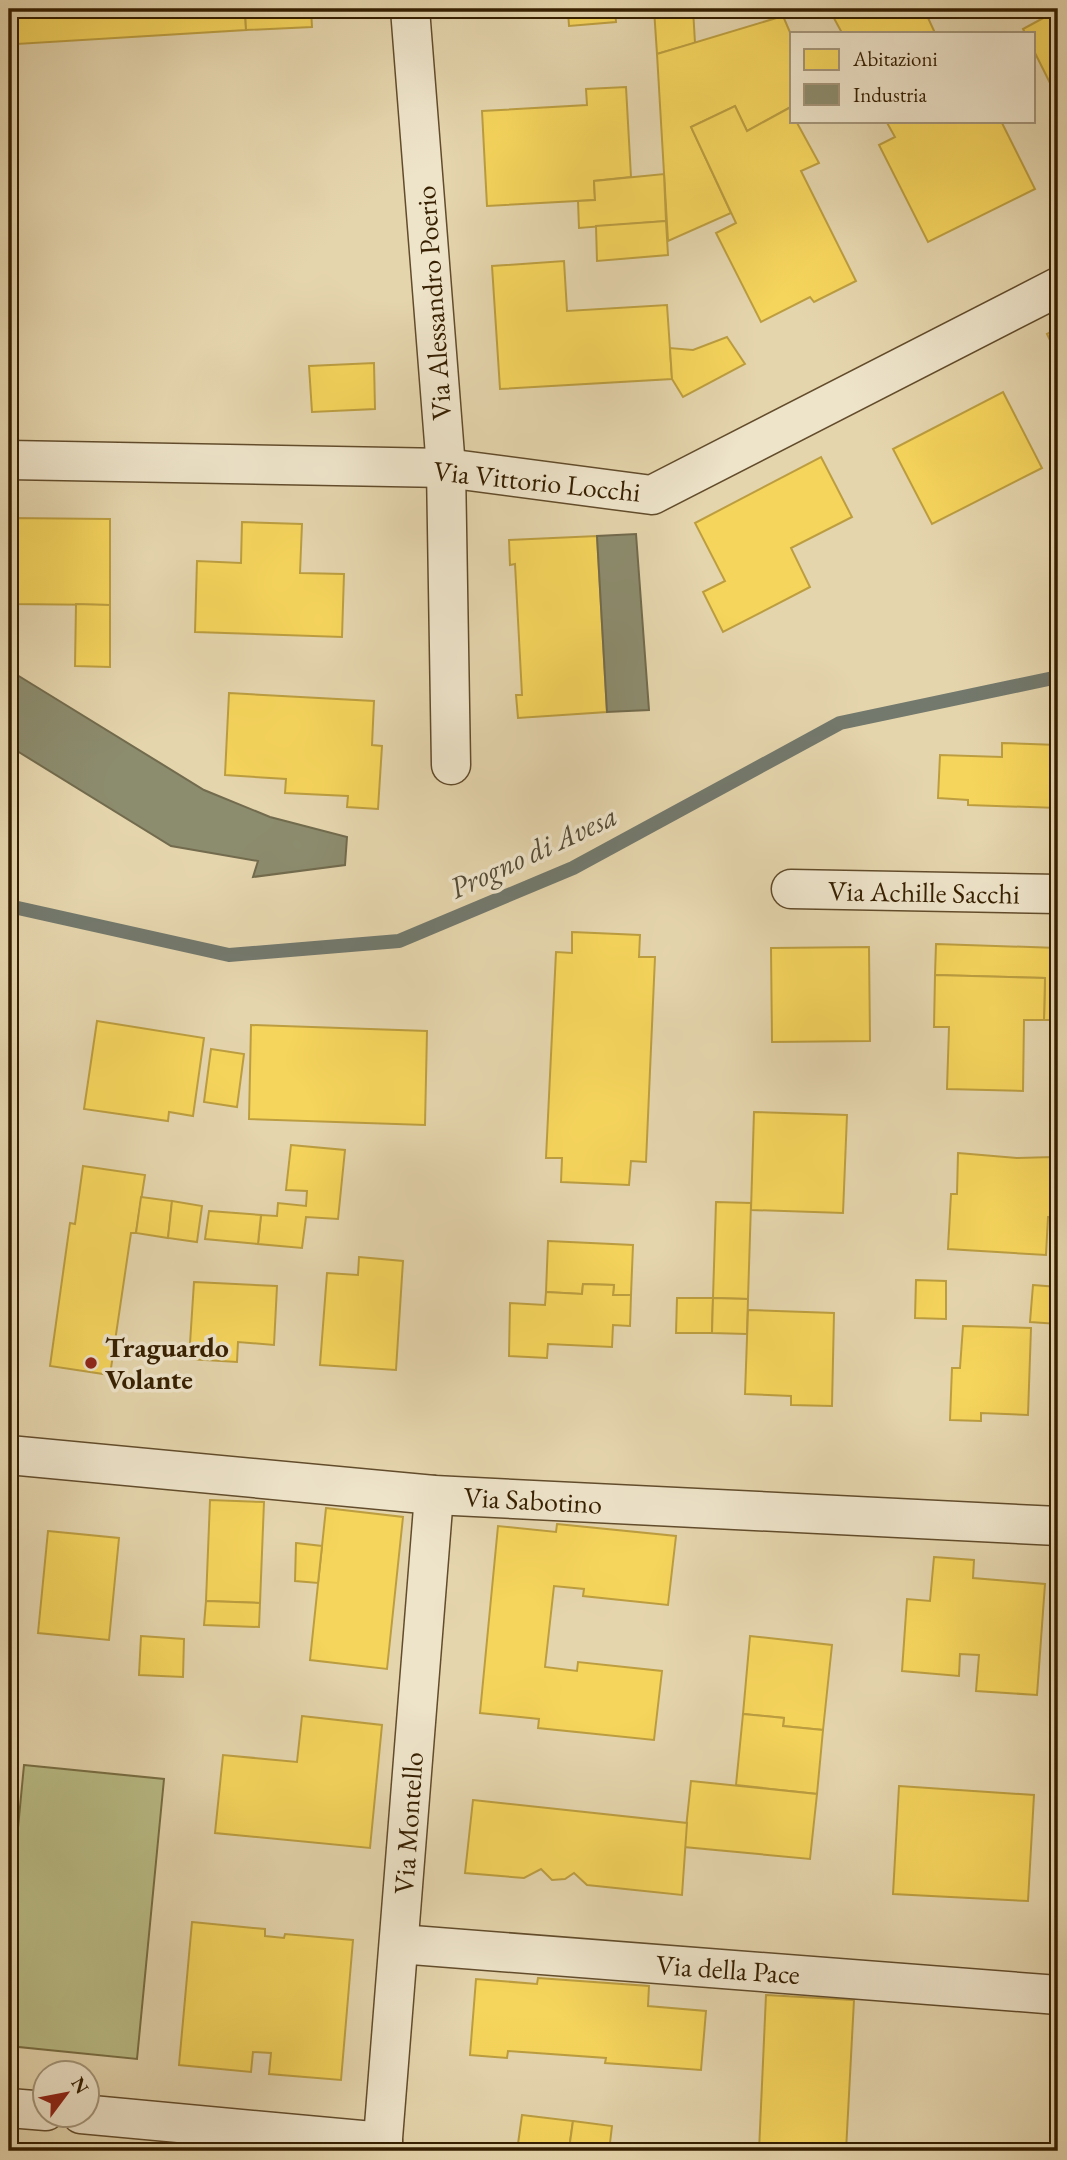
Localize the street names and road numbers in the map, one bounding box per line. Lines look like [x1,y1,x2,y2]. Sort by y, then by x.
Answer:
street label: Via Alessandro Poerio [407,185,459,421]
street label: Via Vittorio Locchi [432,452,642,510]
street label: Via Achille Sacchi [828,872,1020,912]
street label: Via Sabotino [463,1478,603,1522]
street label: Via Montello [385,1751,431,1895]
street label: Via della Pace [655,1946,801,1992]

